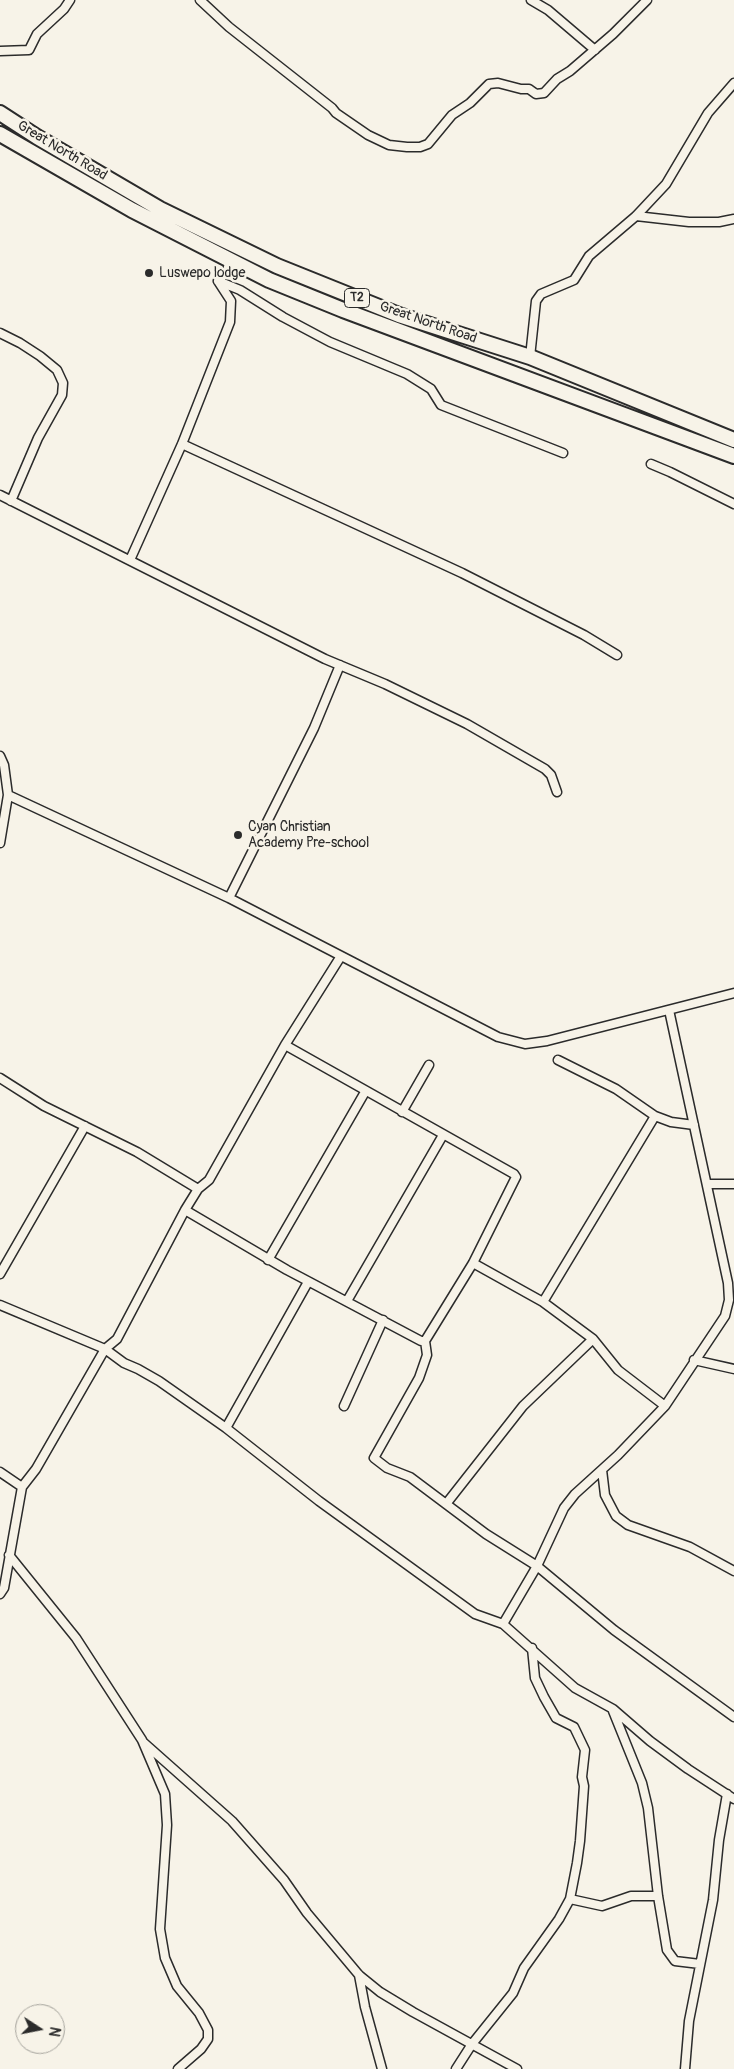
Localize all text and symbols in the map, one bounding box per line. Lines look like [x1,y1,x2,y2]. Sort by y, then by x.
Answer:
street label: Great North Road [14,118,110,184]
place label: Luswepo lodge [159,265,245,281]
marker: Luswepo lodge [143,267,155,279]
road number: T2 [344,288,370,308]
street label: Great North Road [377,298,479,348]
place label: Cyan Christian Academy Pre-school [248,819,369,852]
marker: Cyan Christian Academy Pre-school [232,829,244,841]
north arrow [15,2004,65,2054]
text: N [45,2025,63,2038]

